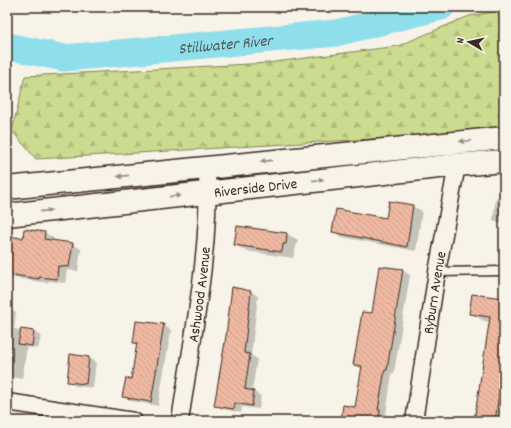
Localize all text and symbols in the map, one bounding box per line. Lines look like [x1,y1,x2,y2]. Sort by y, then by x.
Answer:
north arrow [449,22,489,62]
water label: Stillwater River [177,30,275,61]
text: N [453,36,470,45]
one-way arrow [459,137,471,144]
one-way arrow [260,158,272,165]
one-way arrow [117,173,129,180]
street label: Riverside Drive [213,174,299,205]
one-way arrow [312,177,324,184]
one-way arrow [169,193,181,199]
one-way arrow [40,207,52,214]
street label: Ashwood Avenue [184,246,218,344]
street label: Ryburn Avenue [419,249,454,336]

